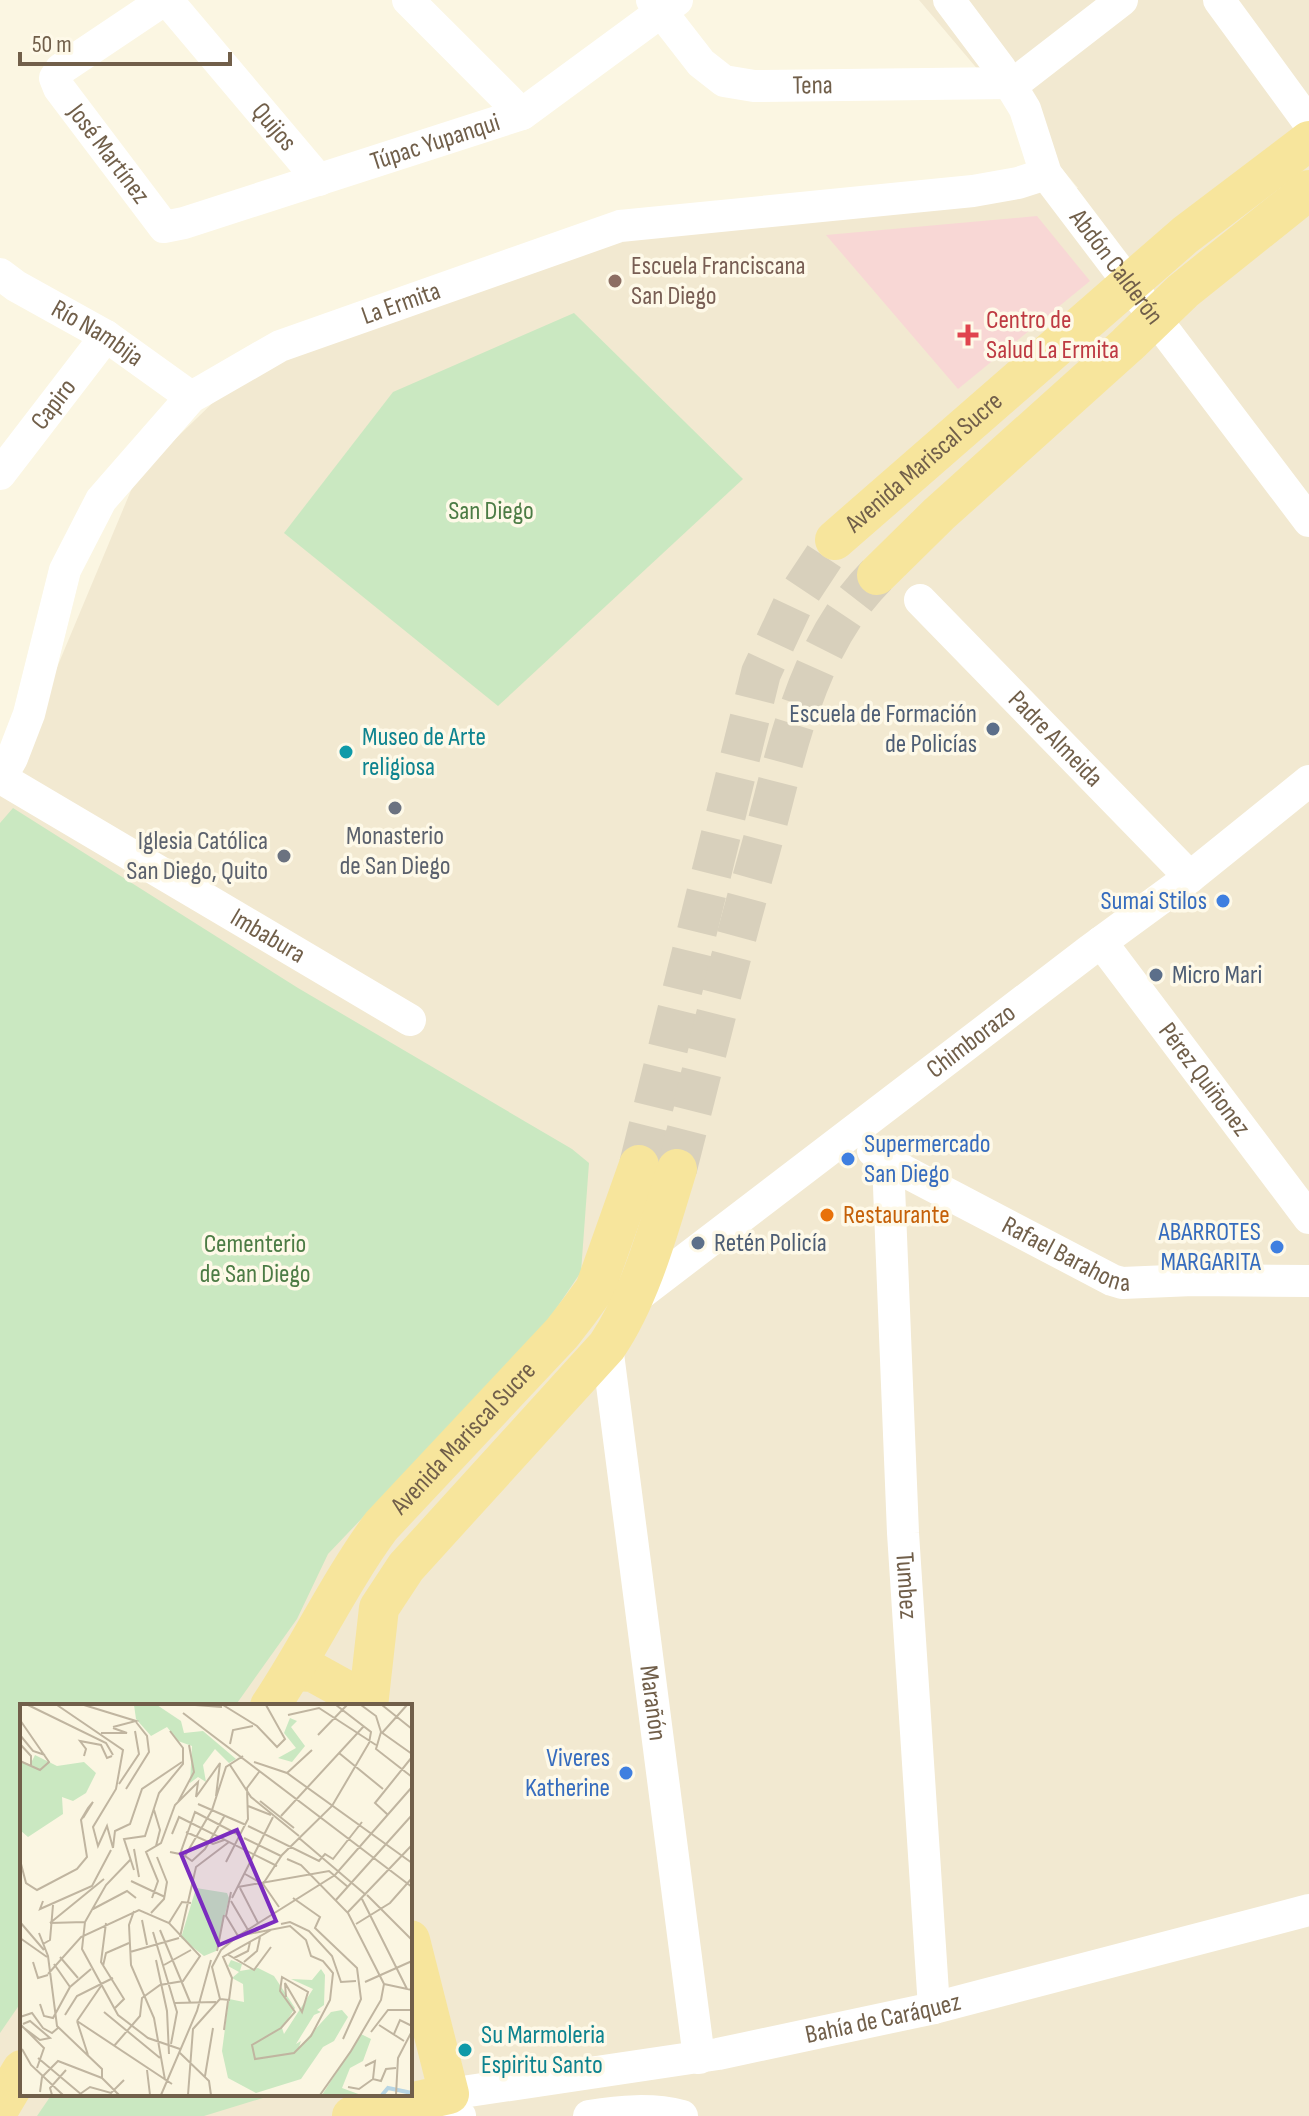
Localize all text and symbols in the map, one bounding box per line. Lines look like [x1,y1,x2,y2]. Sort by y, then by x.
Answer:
scale bar [20,16,230,66]
text: 50 m [32,30,72,59]
street label: Tena [792,70,833,101]
street label: Quijos [245,96,303,157]
street label: José Martínez [60,97,156,210]
street label: Túpac Yupanqui [367,107,504,177]
street label: Abdón Calderón [1062,202,1170,331]
place label: Escuela Franciscana San Diego [631,251,806,312]
marker: Escuela Franciscana San Diego [606,272,624,290]
street label: La Ermita [357,275,444,332]
street label: Río Nambija [46,293,149,373]
place label: Centro de Salud La Ermita [986,305,1119,366]
marker: Centro de Salud La Ermita [957,324,979,346]
street label: Capiro [24,373,83,436]
street label: Avenida Mariscal Sucre [838,386,1009,540]
park label: San Diego [448,496,534,527]
street label: Padre Almeida [1002,684,1109,794]
place label: Escuela de Formación de Policías [789,699,977,760]
marker: Escuela de Formación de Policías [984,720,1002,738]
place label: Museo de Arte religiosa [362,722,486,783]
marker: Museo de Arte religiosa [337,743,355,761]
marker: Monasterio de San Diego [386,799,404,817]
place label: Monasterio de San Diego [340,821,450,882]
place label: Iglesia Católica San Diego, Quito [126,826,268,887]
marker: Iglesia Católica San Diego, Quito [275,847,293,865]
place label: Sumai Stilos [1100,886,1207,917]
marker: Sumai Stilos [1214,892,1232,910]
street label: Imbabura [225,902,311,970]
place label: Micro Mari [1172,960,1262,991]
marker: Micro Mari [1147,966,1165,984]
street label: Chimborazo [920,997,1022,1085]
street label: Pérez Quiñonez [1152,1017,1257,1142]
place label: Supermercado San Diego [864,1129,991,1190]
marker: Supermercado San Diego [839,1150,857,1168]
place label: Restaurante [843,1200,950,1231]
marker: Restaurante [818,1206,836,1224]
street label: Rafael Barahona [997,1210,1131,1299]
place label: ABARROTES MARGARITA [1158,1217,1262,1278]
place label: Retén Policía [714,1228,827,1259]
park label: Cementerio de San Diego [200,1229,310,1290]
marker: Retén Policía [689,1234,707,1252]
marker: ABARROTES MARGARITA [1268,1238,1286,1256]
street label: Avenida Mariscal Sucre [384,1355,542,1522]
street label: Tumbez [889,1551,924,1620]
street label: Marañón [633,1664,673,1743]
inset map [20,1704,412,2096]
place label: Viveres Katherine [525,1743,610,1804]
marker: Viveres Katherine [617,1764,635,1782]
street label: Bahía de Caráquez [802,1986,964,2050]
place label: Su Marmoleria Espiritu Santo [481,2020,605,2081]
marker: Su Marmoleria Espiritu Santo [456,2041,474,2059]

